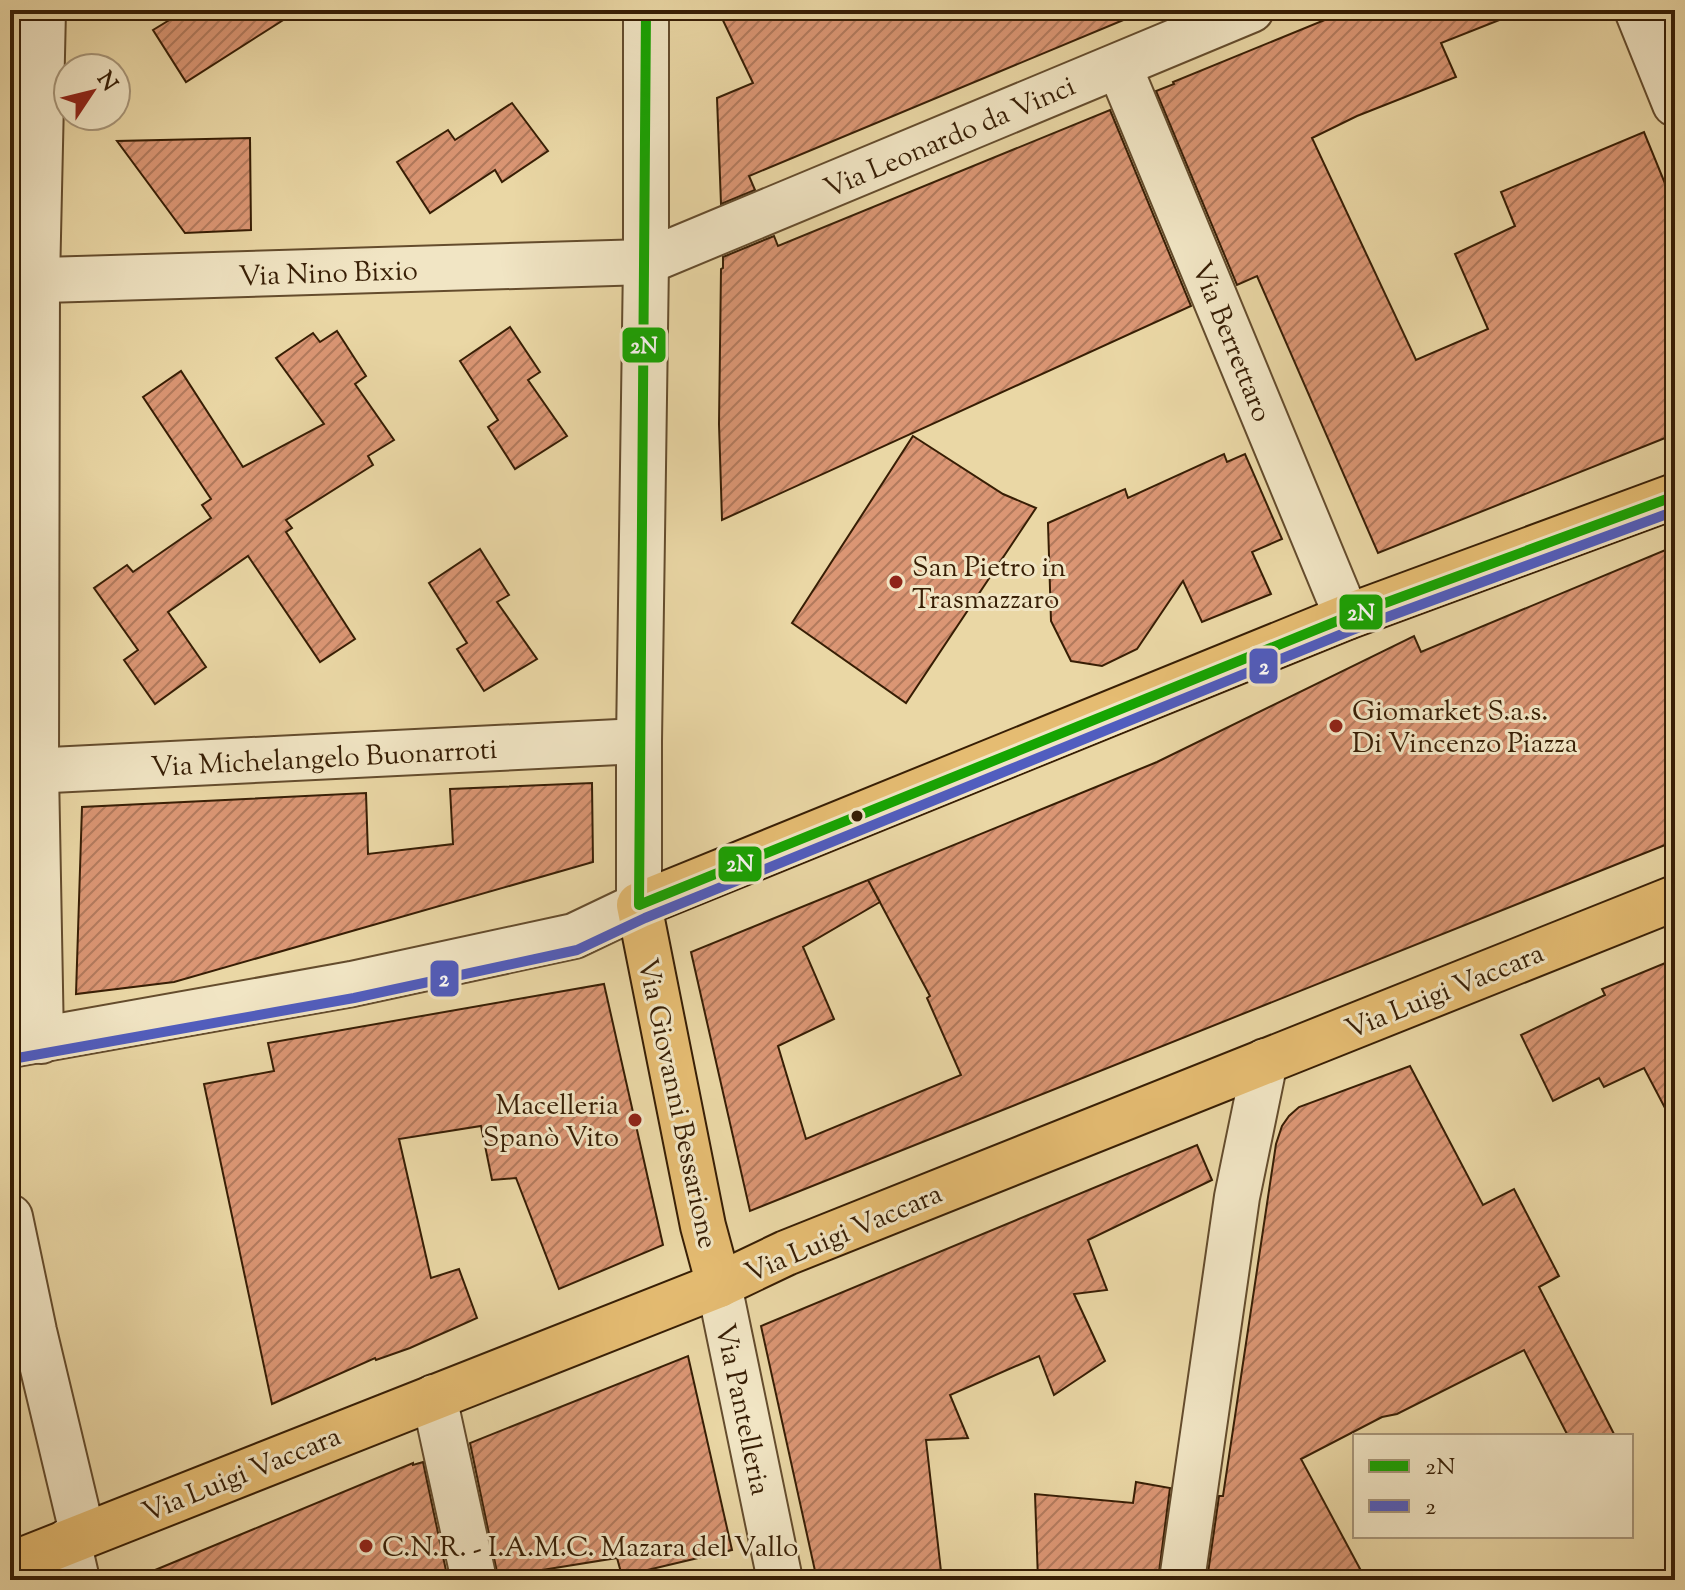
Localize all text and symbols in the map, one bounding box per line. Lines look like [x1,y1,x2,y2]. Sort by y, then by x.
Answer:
north arrow [52,52,132,132]
text: N [88,66,124,99]
street label: Via Leonardo da Vinci [818,68,1082,210]
street label: Via Nino Bixio [238,252,419,298]
street label: Via Berrettaro [1180,256,1281,428]
line badge: 2N [621,326,667,364]
text: 2N [630,332,658,364]
place label: San Pietro in Trasmazzaro [912,549,1066,621]
marker: San Pietro in Trasmazzaro [887,573,905,591]
line badge: 2N [1338,593,1384,631]
text: 2N [1347,599,1375,631]
line badge: 2 [1248,647,1279,685]
text: 2 [1259,653,1270,685]
place label: Giomarket S.a.s. Di Vincenzo Piazza [1352,693,1578,765]
marker: Giomarket S.a.s. Di Vincenzo Piazza [1327,717,1345,735]
street label: Via Michelangelo Buonarroti [150,731,498,789]
unlabelled marker [849,808,865,824]
line badge: 2N [717,845,763,883]
text: 2N [726,850,754,882]
street label: Via Luigi Vaccara [1340,935,1550,1051]
street label: Via Giovanni Bessarione [626,955,726,1252]
line badge: 2 [429,959,460,998]
text: 2 [439,965,450,997]
place label: Macelleria Spanò Vito [483,1087,619,1159]
marker: Macelleria Spanò Vito [626,1111,644,1129]
street label: Via Luigi Vaccara [739,1175,949,1294]
street label: Via Pantelleria [703,1320,779,1499]
street label: Via Luigi Vaccara [137,1418,347,1534]
legend [1353,1434,1633,1538]
text: 2N [1425,1451,1455,1485]
text: 2 [1425,1491,1436,1525]
place label: C.N.R. - I.A.M.C. Mazara del Vallo [382,1529,798,1569]
marker: C.N.R. - I.A.M.C. Mazara del Vallo [357,1537,375,1555]

